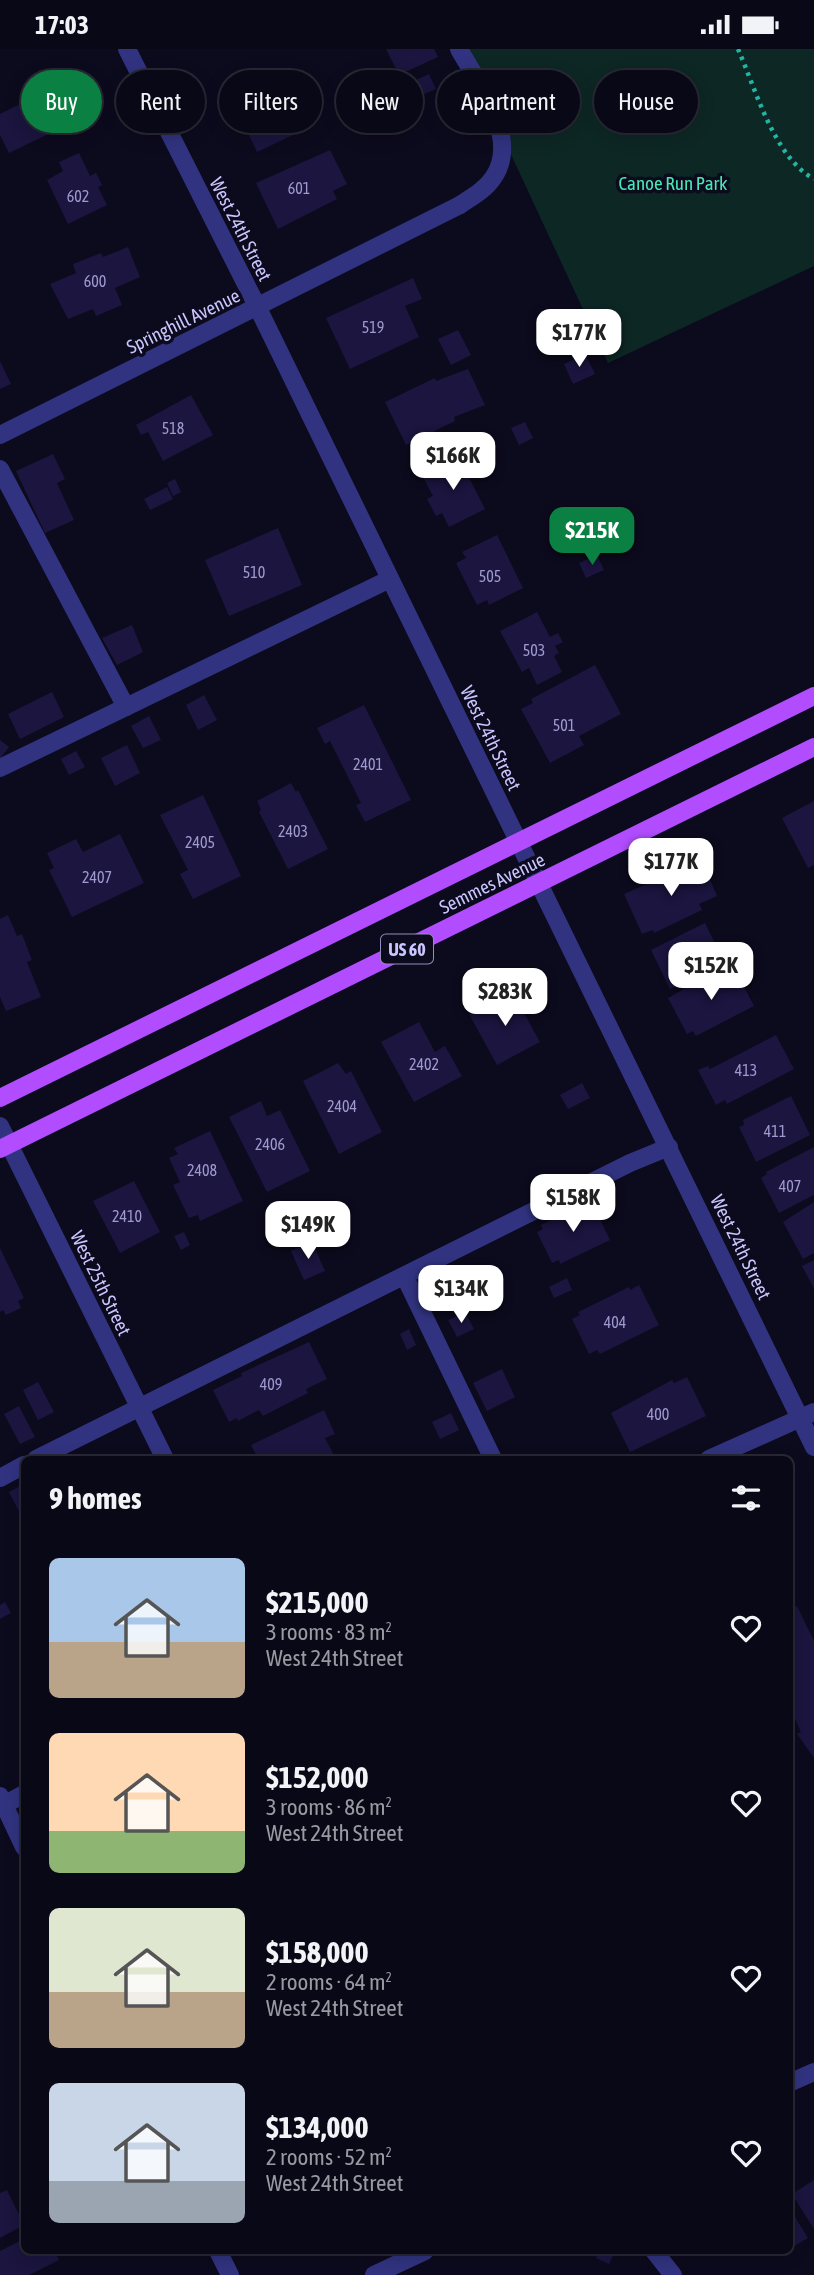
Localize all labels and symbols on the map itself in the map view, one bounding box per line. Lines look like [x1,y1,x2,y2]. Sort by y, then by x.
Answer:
park label: Canoe Run Park [619,172,728,194]
street label: West 24th Street [205,173,277,285]
house number: 601 [288,179,310,197]
house number: 602 [67,187,89,205]
house number: 600 [84,272,106,290]
street label: Springhill Avenue [123,284,243,358]
pin: $177K [530,309,628,369]
house number: 519 [362,318,384,336]
house number: 518 [162,419,184,437]
pin: $166K [404,433,502,492]
pin: $215K [543,507,641,567]
house number: 510 [243,563,265,581]
house number: 505 [479,567,501,585]
house number: 503 [523,641,545,659]
street label: West 24th Street [456,682,526,794]
house number: 501 [553,716,575,734]
house number: 2401 [353,755,383,773]
house number: 2403 [278,822,308,840]
house number: 2405 [185,833,215,851]
pin: $177K [622,839,720,898]
street label: Semmes Avenue [436,848,548,918]
house number: 2407 [82,868,112,886]
road number: US 60 [381,935,433,964]
pin: $152K [662,943,760,1002]
pin: $283K [456,969,554,1028]
house number: 2402 [409,1055,439,1073]
house number: 413 [735,1061,757,1079]
house number: 2404 [327,1097,357,1115]
house number: 411 [764,1122,786,1140]
house number: 2406 [255,1135,285,1153]
house number: 2408 [187,1161,217,1179]
pin: $158K [524,1175,622,1234]
house number: 407 [779,1177,801,1195]
street label: West 24th Street [706,1191,776,1303]
pin: $149K [259,1201,357,1261]
house number: 2410 [112,1207,142,1225]
street label: West 25th Street [66,1227,136,1339]
pin: $134K [412,1265,510,1325]
house number: 404 [604,1313,626,1331]
house number: 409 [260,1375,282,1393]
house number: 400 [647,1405,669,1423]

